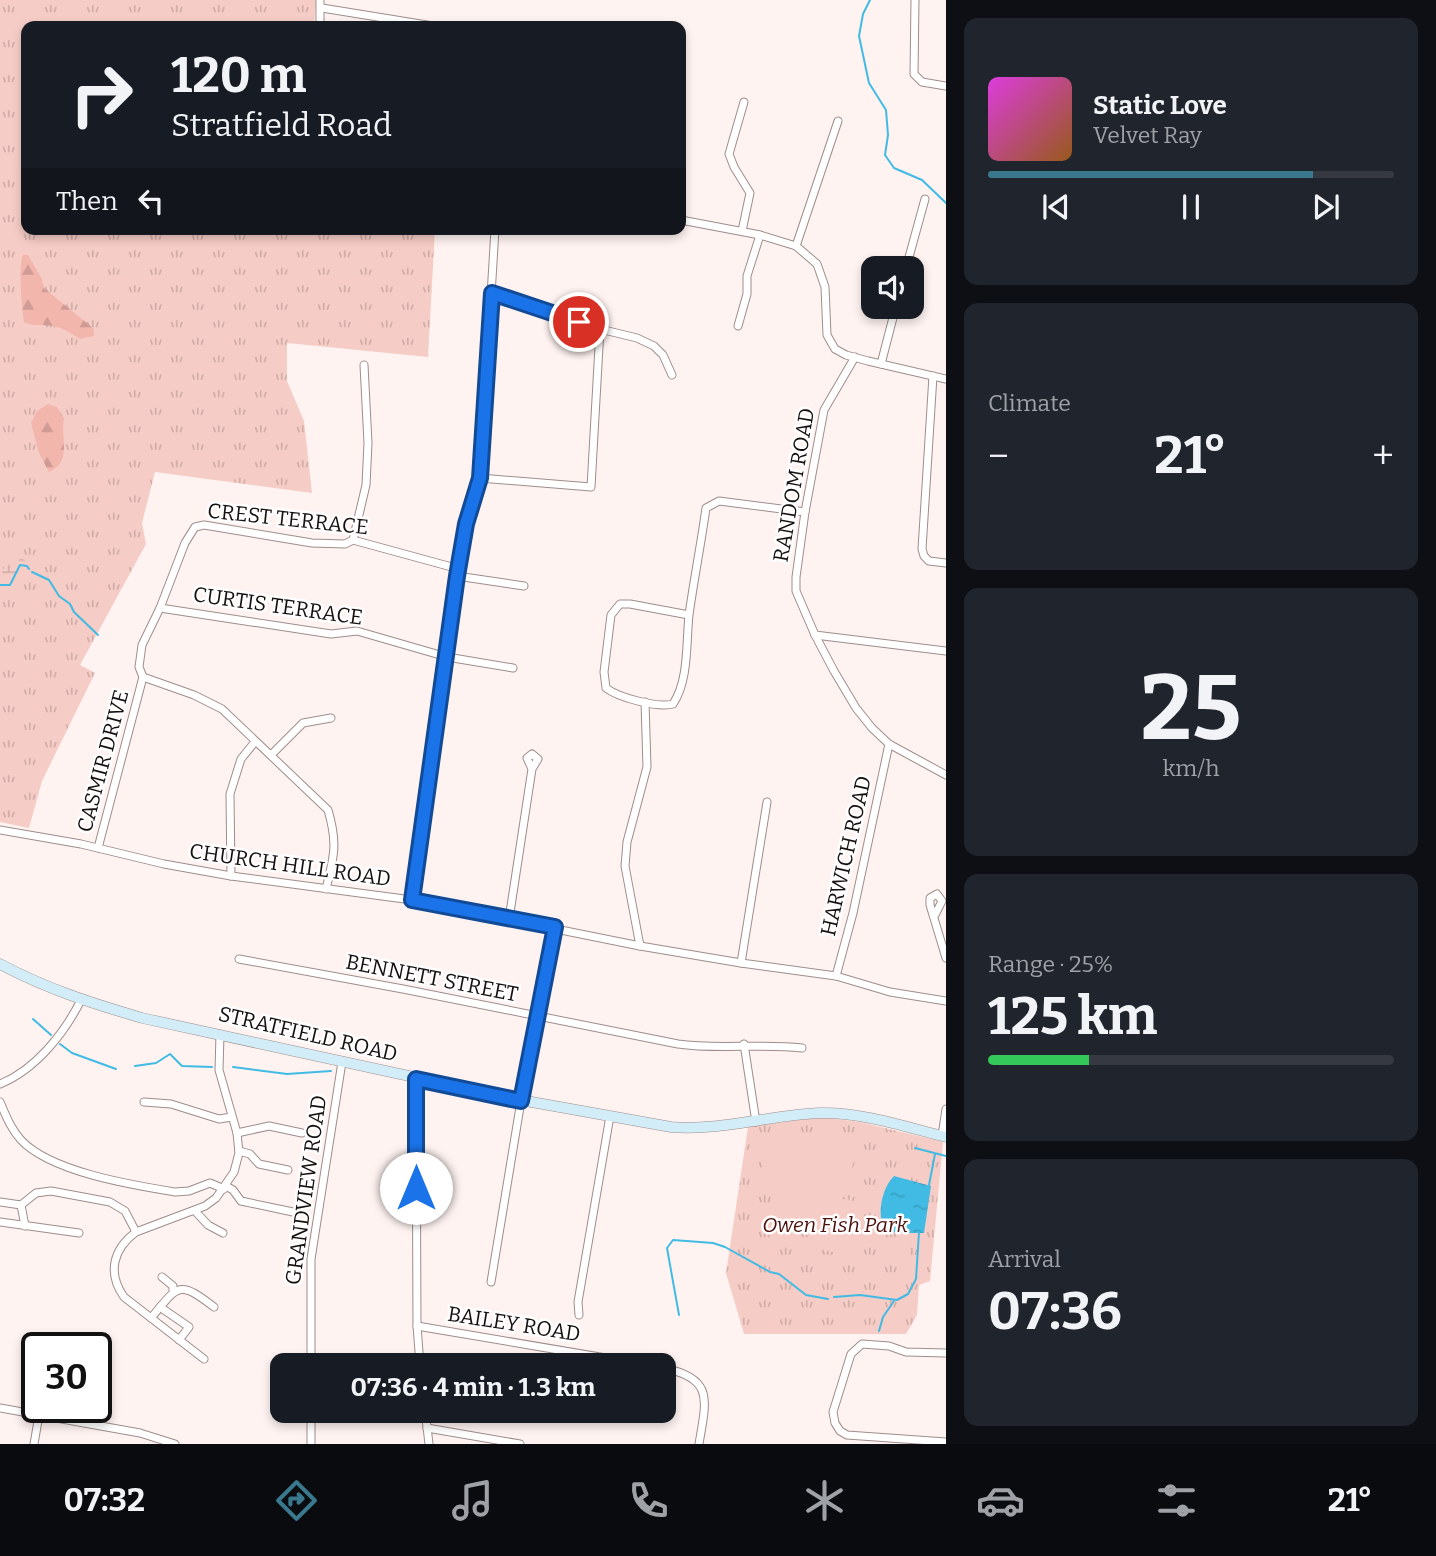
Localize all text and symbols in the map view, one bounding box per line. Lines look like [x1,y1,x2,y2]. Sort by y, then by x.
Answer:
text: 120 m [171,46,306,105]
icon: right [56,49,147,140]
text: Static Love [1093,90,1227,121]
text: Stratfield Road [171,106,392,144]
text: Velvet Ray [1093,121,1202,149]
icon: left [132,182,170,220]
text: Then [56,186,118,217]
icon: previous [1037,188,1075,226]
icon: pause [1172,188,1210,226]
icon: next [1307,188,1345,226]
map controls [861,256,924,319]
button: sound [861,256,924,319]
pin [549,292,609,352]
icon: arrive [560,303,598,341]
text: Climate [988,389,1071,417]
street label: RANDOM ROAD [768,406,820,564]
text: 21° [1154,424,1227,487]
text: − [988,433,1009,479]
text: + [1372,433,1394,479]
street label: CREST TERRACE [206,498,370,540]
street label: CURTIS TERRACE [191,581,365,631]
text: 25 [1140,654,1242,763]
street label: CASMIR DRIVE [72,687,134,835]
text: km/h [1163,754,1219,782]
street label: HARWICH ROAD [815,773,877,939]
street label: CHURCH HILL ROAD [188,838,392,892]
street label: BENNETT STREET [344,949,520,1007]
text: Range · 25% [988,950,1113,978]
text: 125 km [988,985,1157,1048]
street label: STRATFIELD ROAD [216,1001,400,1067]
street label: GRANDVIEW ROAD [280,1093,332,1287]
position arrow [379,1151,453,1225]
park label: Owen Fish Park [762,1212,908,1238]
text: Arrival [988,1245,1061,1273]
text: 07:36 [988,1280,1122,1343]
street label: BAILEY ROAD [446,1301,582,1347]
speed limit sign: 30 [21,1332,112,1423]
text: 07:36 · 4 min · 1.3 km [350,1372,596,1403]
icon: directions [272,1476,321,1525]
icon: music [448,1476,497,1525]
icon: phone [624,1476,673,1525]
icon: climate [800,1476,849,1525]
icon: car [976,1476,1025,1525]
icon: filters [1152,1476,1201,1525]
text: 07:32 [63,1481,145,1519]
text: 21° [1328,1481,1372,1519]

